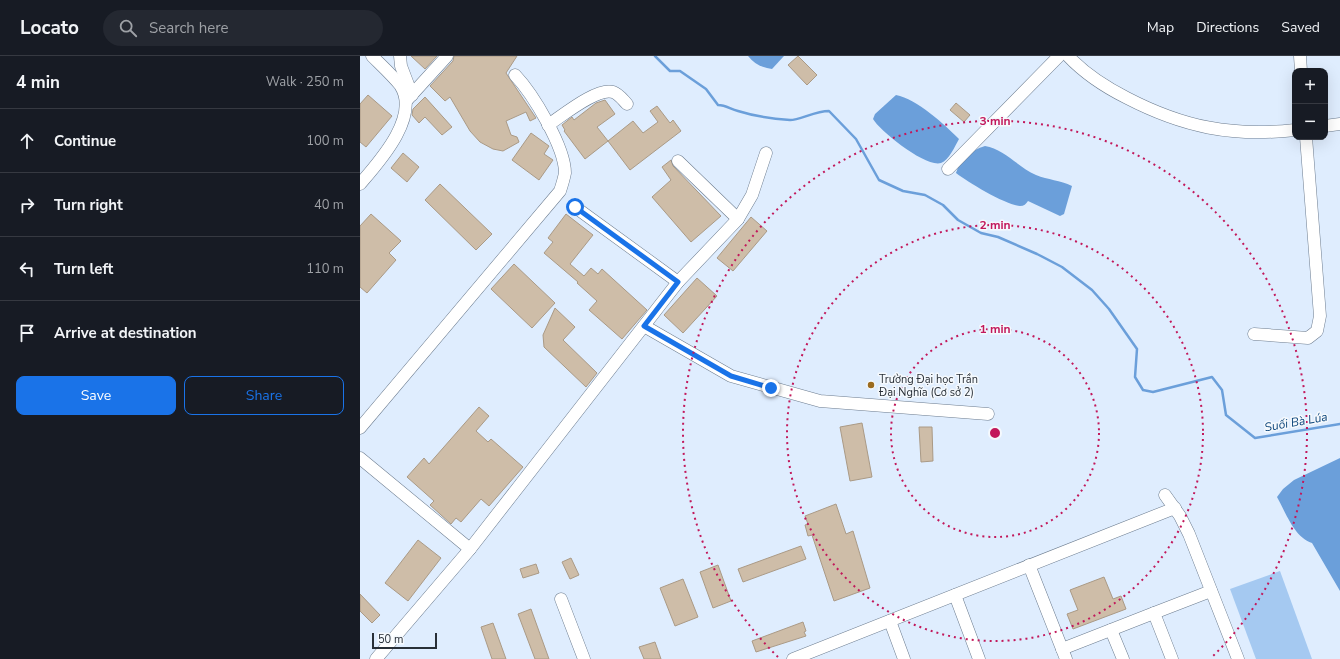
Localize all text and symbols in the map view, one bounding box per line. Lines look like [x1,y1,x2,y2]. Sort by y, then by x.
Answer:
search box [103,10,383,46]
text: Locato [20,15,79,41]
icon: search [117,17,139,39]
text: Search here [149,18,229,38]
text: Map [1147,18,1174,37]
text: Directions [1196,18,1259,37]
text: Saved [1281,18,1320,37]
map controls [1292,68,1328,140]
button: + [1292,68,1328,104]
text: 4 min [16,71,60,94]
text: Walk · 250 m [266,73,344,91]
button: − [1292,104,1328,140]
text: 3 min [979,113,1011,129]
icon: ahead [16,130,38,152]
text: Continue [54,131,116,151]
text: 100 m [306,132,344,150]
icon: right [16,194,38,216]
text: Turn right [54,195,123,215]
text: 40 m [314,196,344,214]
route start [566,198,584,216]
text: 2 min [979,217,1011,233]
icon: left [16,258,38,280]
text: Turn left [54,259,113,279]
text: 110 m [306,260,344,278]
text: 1 min [979,321,1011,337]
icon: arrive [16,322,38,344]
text: Arrive at destination [54,323,197,343]
place label: Trường Đại học Trần Đại Nghĩa (Cơ sở 2) [878,372,978,400]
button: Save [16,376,176,415]
button: Share [184,376,344,415]
route end [762,379,780,397]
marker: Trường Đại học Trần Đại Nghĩa (Cơ sở 2) [866,380,876,390]
water label: Suối Bà Lúa [1263,409,1329,435]
centre of rings [988,426,1002,440]
scale bar [372,631,437,650]
text: 50 m [378,632,403,647]

